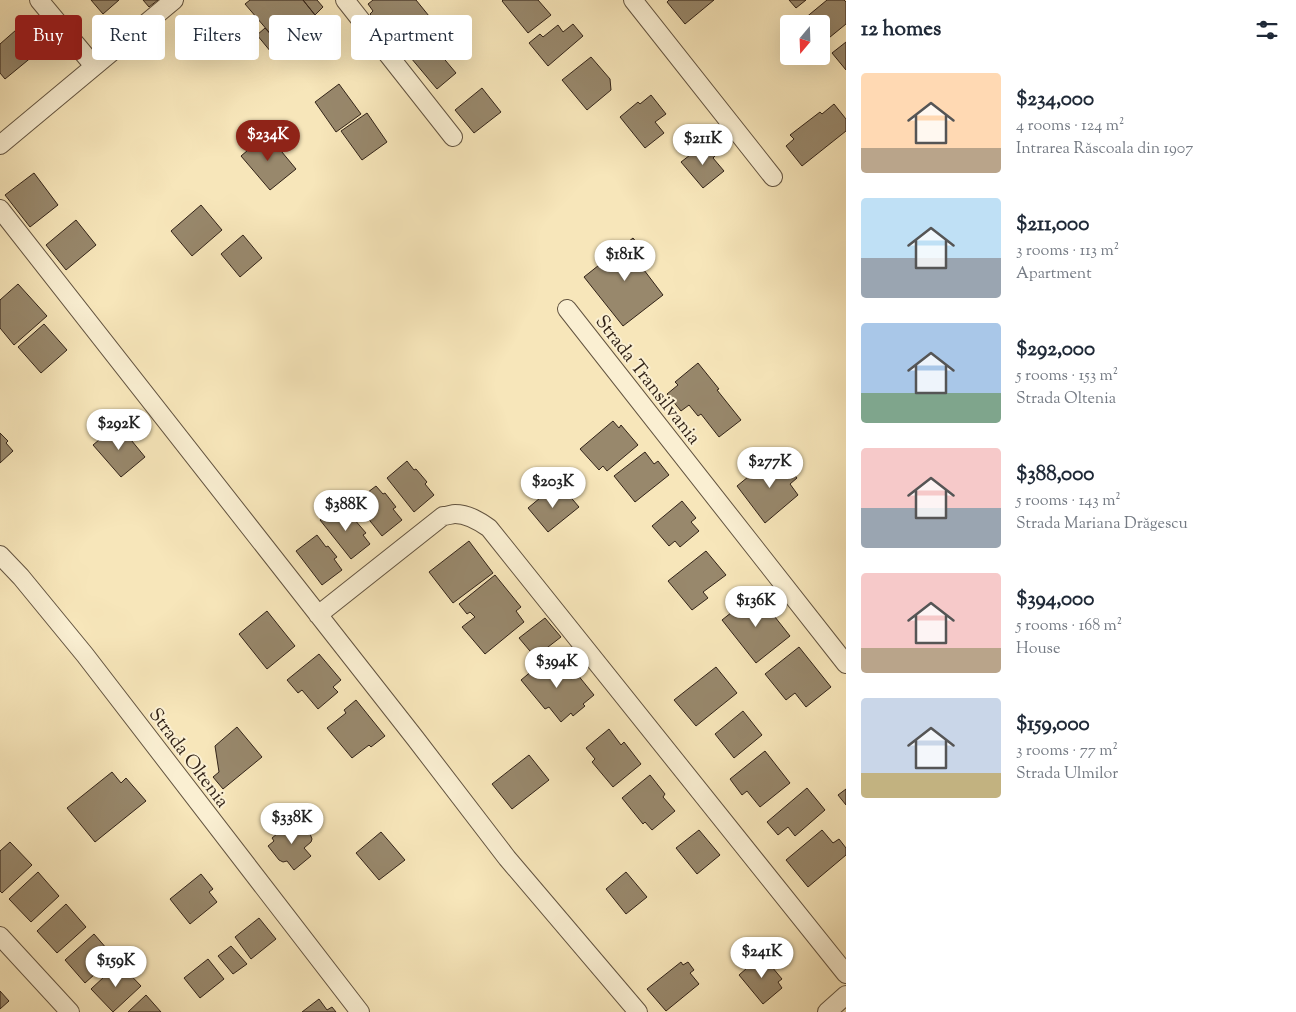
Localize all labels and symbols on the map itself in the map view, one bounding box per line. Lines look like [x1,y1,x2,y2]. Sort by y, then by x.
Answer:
north arrow [780,15,830,65]
pin: $234K [233,120,303,162]
pin: $211K [668,124,738,166]
pin: $181K [590,240,660,282]
street label: Strada Transilvania [588,310,706,451]
pin: $292K [84,408,154,451]
pin: $277K [735,446,805,489]
pin: $203K [518,466,588,509]
pin: $388K [311,490,381,532]
pin: $136K [721,586,791,628]
pin: $394K [522,646,592,689]
street label: Strada Oltenia [141,703,235,814]
pin: $338K [257,802,327,845]
pin: $241K [727,936,797,979]
pin: $159K [81,946,151,988]

